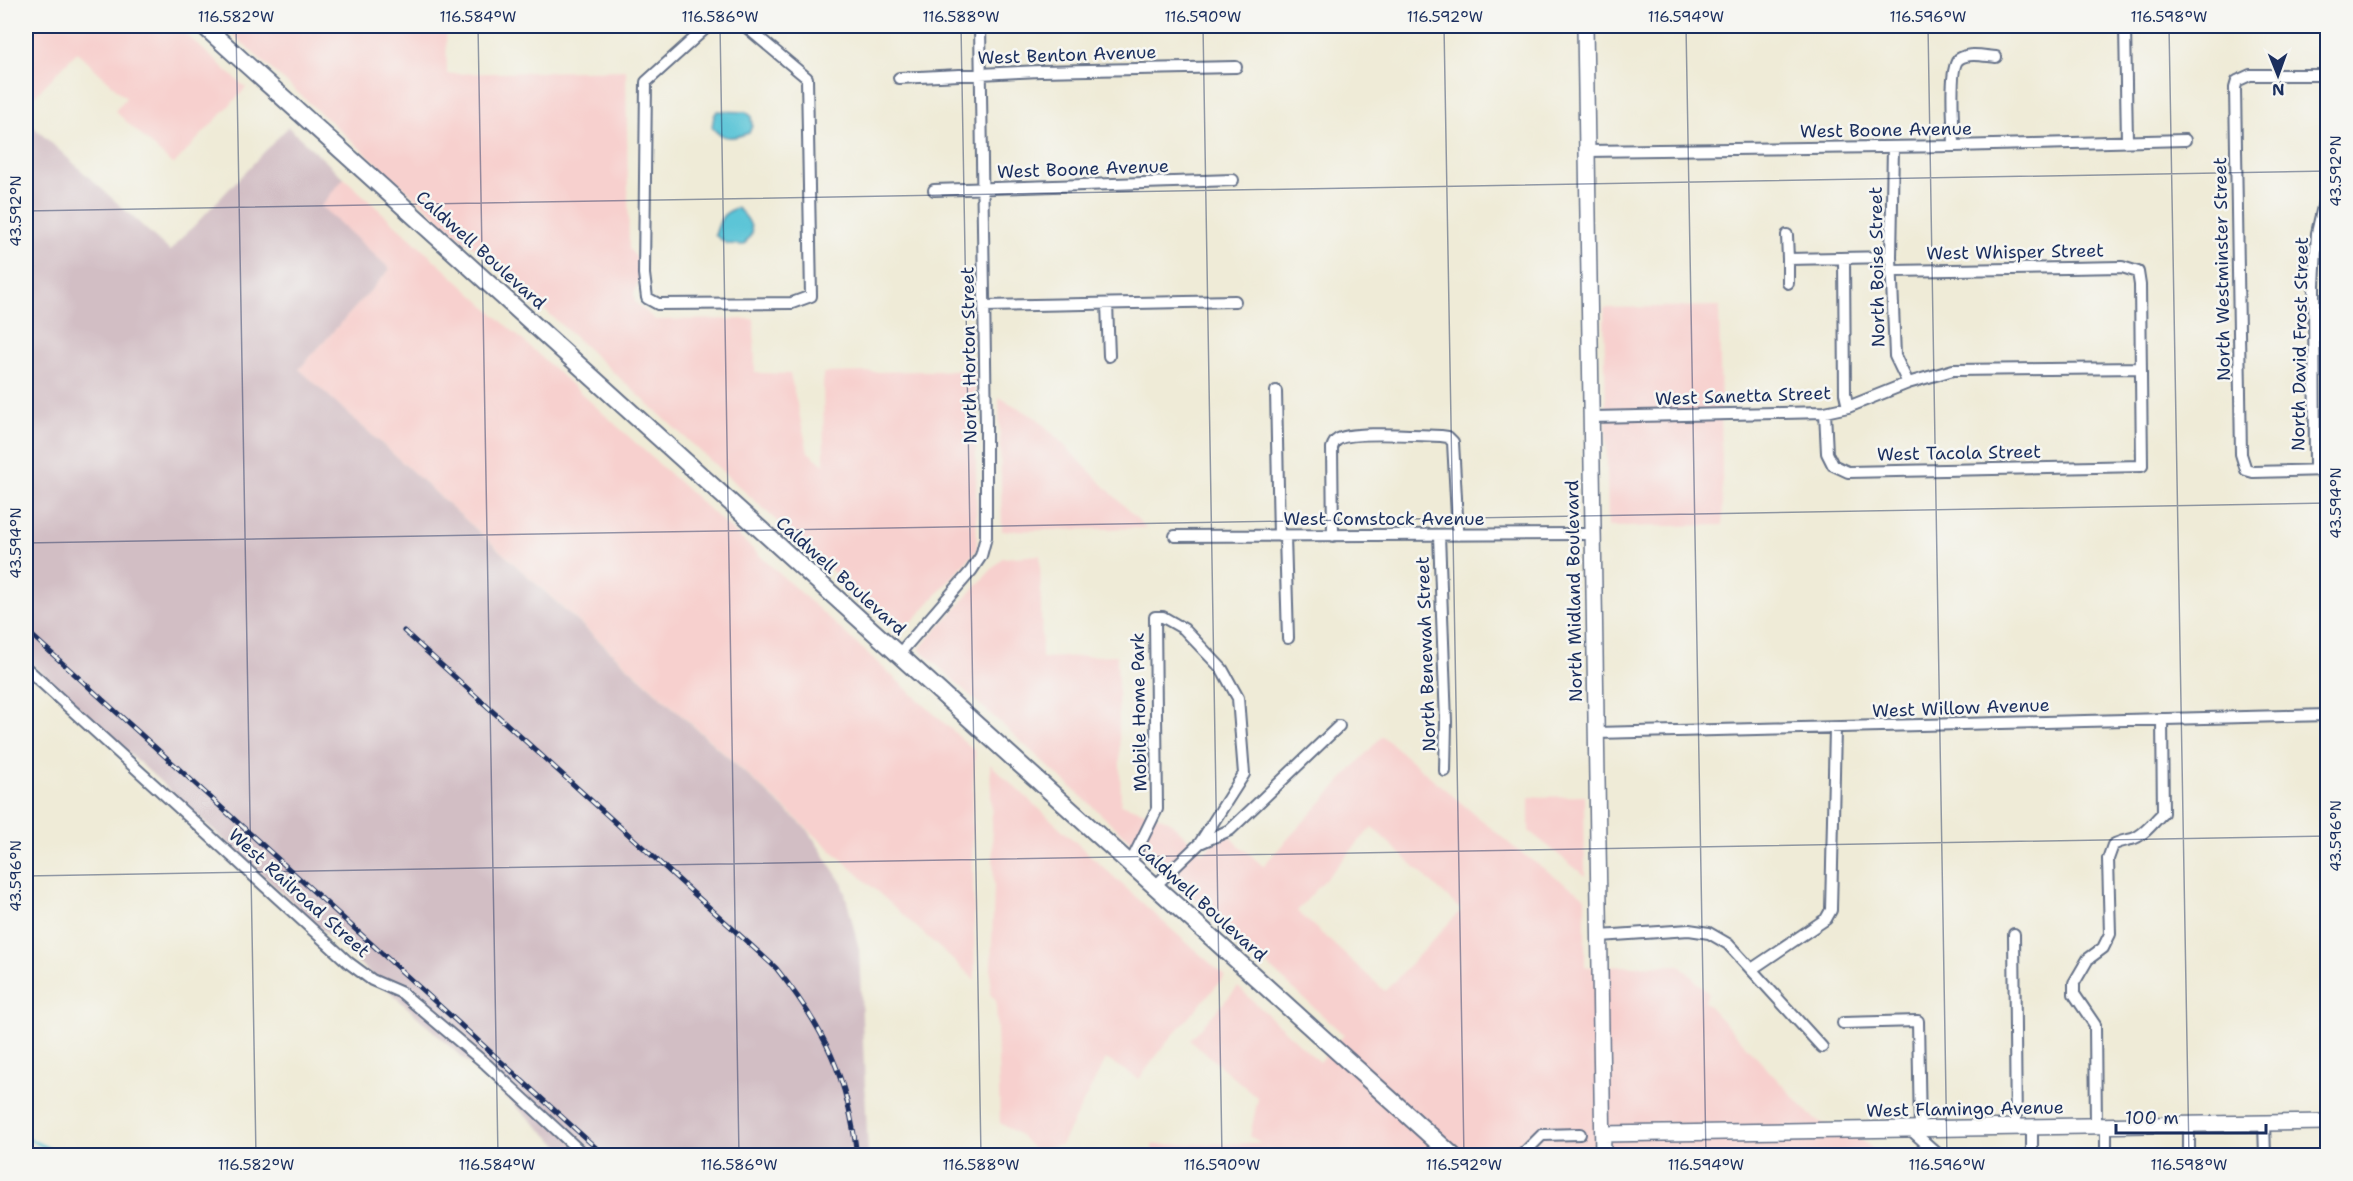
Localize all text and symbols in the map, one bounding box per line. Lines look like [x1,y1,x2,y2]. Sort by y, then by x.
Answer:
text: 116.582°W [198,7,274,27]
text: 116.584°W [440,7,516,27]
text: 116.586°W [681,7,759,27]
text: 116.588°W [922,7,1000,27]
text: 116.590°W [1165,7,1241,27]
text: 116.592°W [1407,7,1483,27]
text: 116.594°W [1648,7,1724,27]
text: 116.596°W [1890,7,1966,27]
text: 116.598°W [2131,7,2207,27]
street label: West Benton Avenue [977,40,1157,70]
north arrow [2248,45,2308,105]
text: N [2272,79,2285,100]
street label: West Boone Avenue [1800,116,1972,144]
text: 43.592°N [2326,135,2346,207]
street label: West Boone Avenue [997,154,1169,184]
street label: North Westminster Street [2208,157,2236,381]
text: 43.592°N [6,175,26,247]
street label: Caldwell Boulevard [411,185,551,315]
street label: North Boise Street [1864,186,1890,348]
street label: North David Frost Street [2286,237,2314,451]
street label: West Whisper Street [1926,238,2104,266]
street label: North Horton Street [955,266,983,444]
street label: West Sanetta Street [1655,381,1832,411]
street label: West Tacola Street [1877,440,2041,466]
text: 43.594°N [2326,467,2346,539]
street label: North Midland Boulevard [1560,480,1588,702]
text: 43.594°N [6,507,26,579]
street label: West Comstock Avenue [1283,507,1485,531]
street label: Caldwell Boulevard [771,511,911,641]
street label: North Benewah Street [1411,556,1441,752]
street label: Mobile Home Park [1126,632,1152,792]
street label: West Willow Avenue [1872,693,2050,723]
text: 43.596°N [2326,800,2346,872]
street label: West Railroad Street [223,823,375,963]
street label: Caldwell Boulevard [1132,837,1272,967]
text: 43.596°N [6,840,26,912]
street label: West Flamingo Avenue [1866,1095,2064,1123]
scale bar [2116,1097,2266,1135]
text: 100 m [2125,1106,2179,1130]
text: 116.582°W [218,1155,294,1175]
text: 116.584°W [459,1155,535,1175]
text: 116.586°W [700,1155,778,1175]
text: 116.588°W [942,1155,1020,1175]
text: 116.590°W [1184,1155,1260,1175]
text: 116.592°W [1426,1155,1502,1175]
text: 116.594°W [1668,1155,1744,1175]
text: 116.596°W [1909,1155,1985,1175]
text: 116.598°W [2151,1155,2227,1175]

